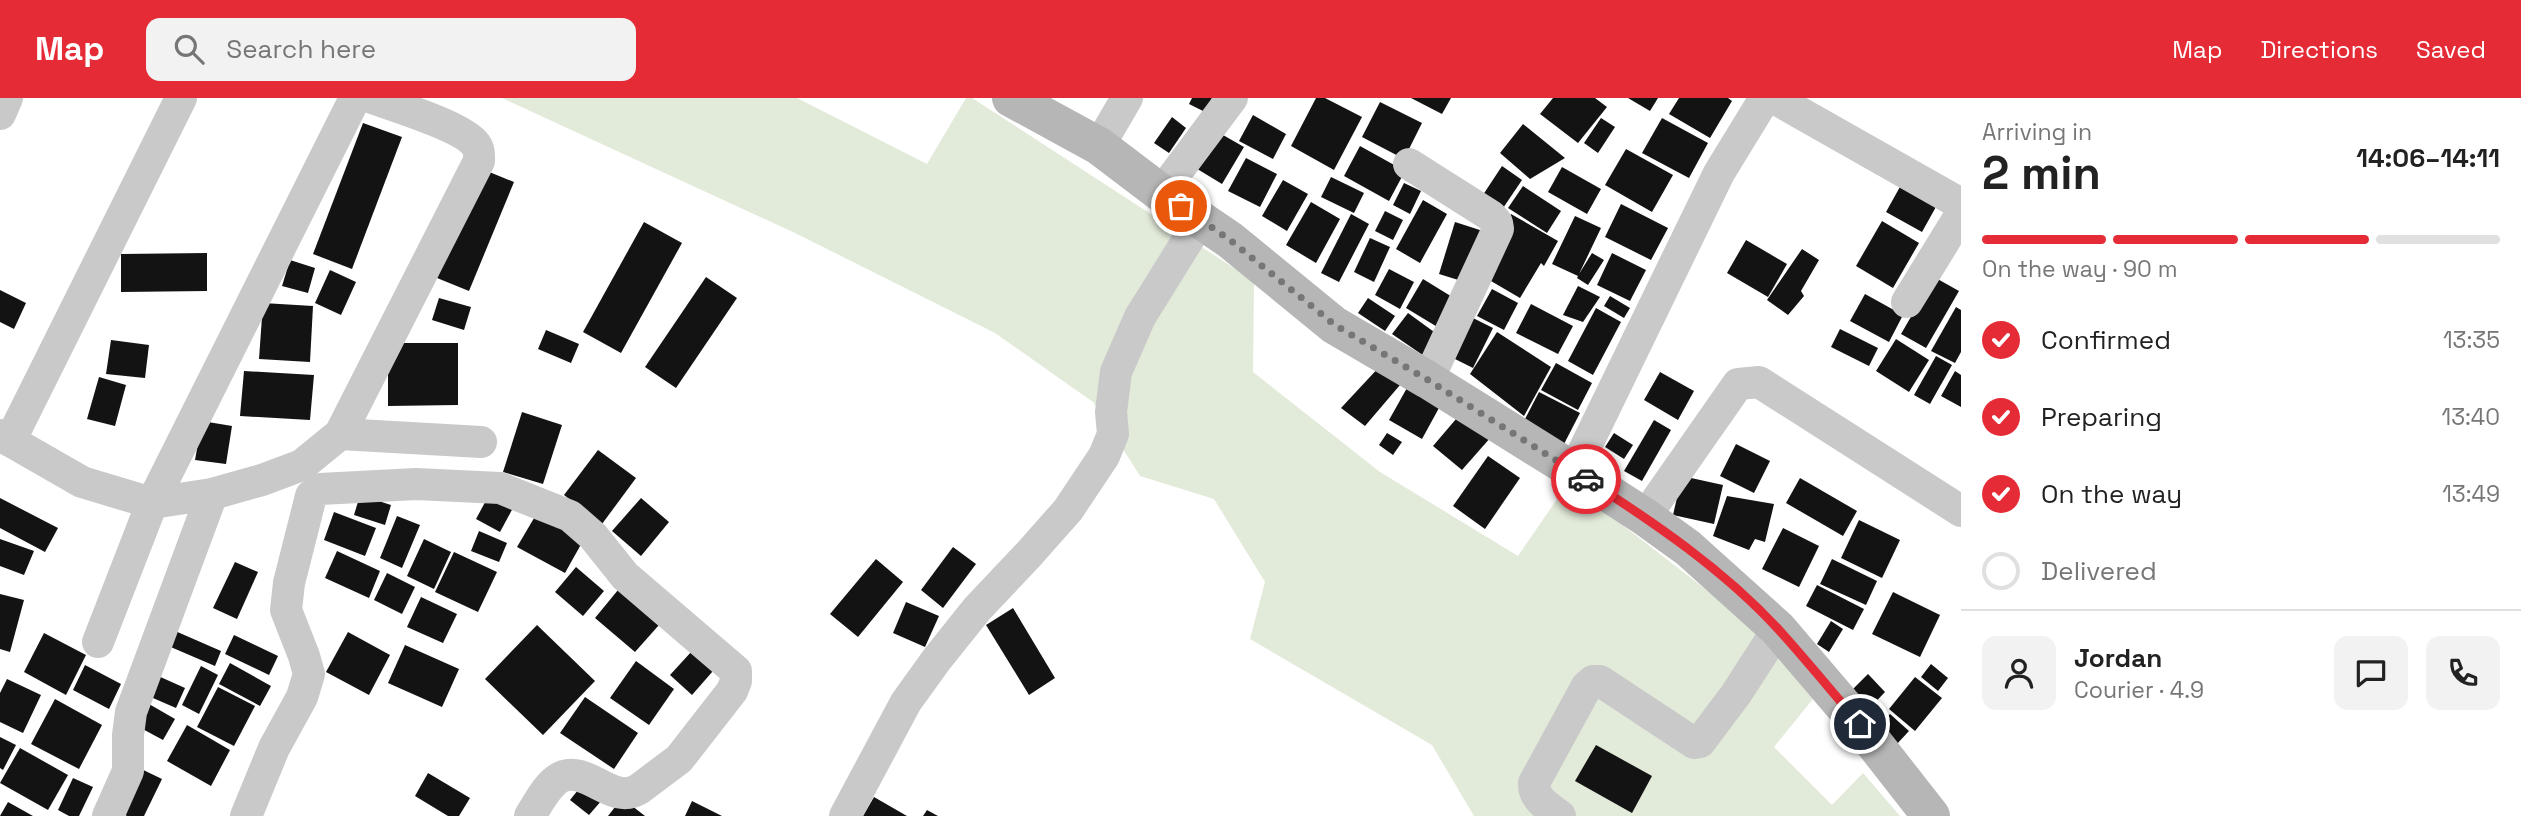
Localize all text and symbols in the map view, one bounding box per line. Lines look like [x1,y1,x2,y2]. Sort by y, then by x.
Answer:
search box [146,18,636,81]
text: Map [35,28,104,70]
icon: search [170,30,208,68]
text: Search here [226,32,376,66]
text: Map [2172,34,2222,65]
text: Directions [2260,34,2378,65]
text: Saved [2416,34,2486,65]
text: Arriving in [1982,117,2092,147]
text: 14:06–14:11 [2356,141,2500,175]
text: 2 min [1982,144,2101,202]
pin [1151,176,1211,236]
icon: bag [1162,187,1200,225]
text: On the way · 90 m [1982,254,2177,284]
icon: check [1982,321,2020,359]
text: Confirmed [2041,323,2171,357]
text: 13:35 [2443,325,2500,355]
icon: check [1982,398,2020,436]
text: Preparing [2041,400,2162,434]
text: 13:40 [2442,402,2500,432]
courier [1551,444,1621,514]
icon: car [1567,460,1605,498]
icon: check [1982,475,2020,513]
text: On the way [2041,477,2182,511]
text: 13:49 [2442,479,2500,509]
text: Delivered [2041,554,2157,588]
button: person [1982,636,2056,710]
button: chat [2334,636,2408,710]
button: phone [2426,636,2500,710]
text: Jordan [2074,641,2162,675]
text: Courier · 4.9 [2074,675,2204,705]
pin [1830,694,1890,754]
icon: home [1841,705,1879,743]

